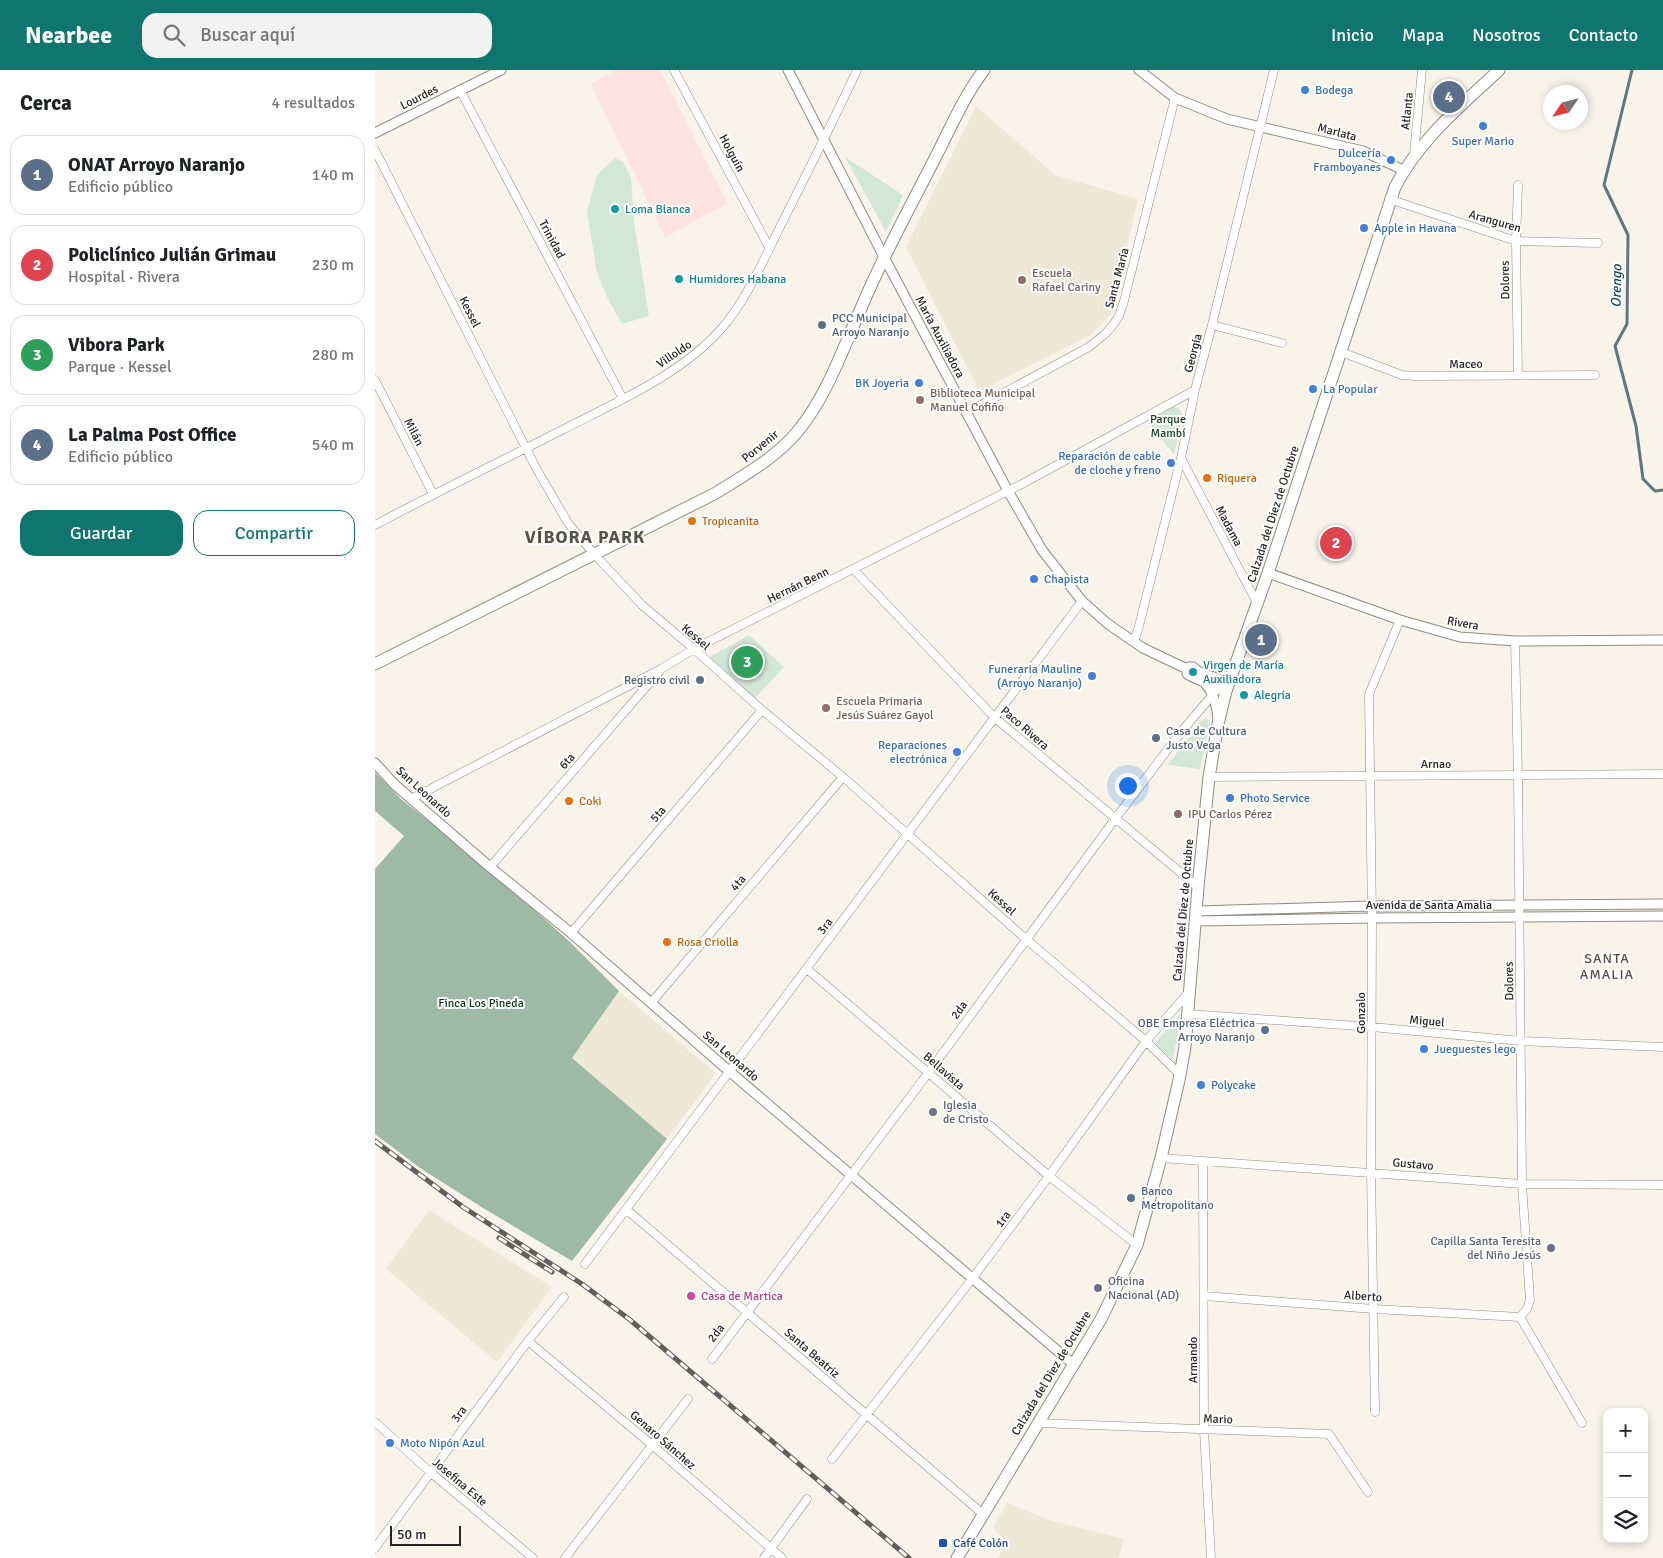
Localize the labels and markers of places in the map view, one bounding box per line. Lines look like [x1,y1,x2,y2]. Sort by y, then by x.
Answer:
pin: 4 [1433,78,1465,116]
place label: Bodega [1315,83,1353,98]
marker: Bodega [1299,84,1311,96]
marker: Super Mario [1477,120,1489,132]
place label: Super Mario [1452,134,1514,149]
place label: Dulcería Framboyanes [1313,146,1381,175]
marker: Dulcería Framboyanes [1385,154,1397,166]
place label: Loma Blanca [625,202,691,217]
marker: Loma Blanca [609,203,621,215]
place label: Apple in Havana [1374,221,1457,236]
marker: Apple in Havana [1358,222,1370,234]
place label: Escuela Rafael Cariny [1032,266,1101,295]
place label: Humidores Habana [689,272,786,287]
marker: Humidores Habana [673,273,685,285]
marker: Escuela Rafael Cariny [1016,274,1028,286]
place label: PCC Municipal Arroyo Naranjo [832,311,909,340]
marker: PCC Municipal Arroyo Naranjo [816,319,828,331]
place label: BK Joyeria [855,376,909,391]
marker: BK Joyeria [913,377,925,389]
place label: La Popular [1323,382,1378,397]
marker: La Popular [1307,383,1319,395]
place label: Biblioteca Municipal Manuel Cofiño [930,386,1036,415]
marker: Biblioteca Municipal Manuel Cofiño [914,394,926,406]
place label: Reparación de cable de cloche y freno [1058,449,1161,478]
marker: Reparación de cable de cloche y freno [1165,457,1177,469]
place label: Riquera [1217,471,1257,486]
marker: Riquera [1201,472,1213,484]
place label: Tropicanita [702,514,759,529]
marker: Tropicanita [686,515,698,527]
pin: 2 [1320,524,1352,562]
place label: Chapista [1044,572,1089,587]
marker: Chapista [1028,573,1040,585]
pin: 1 [1245,621,1277,659]
pin: 3 [731,643,763,681]
place label: Virgen de María Auxiliadora [1203,658,1284,687]
place label: Funeraria Mauline (Arroyo Naranjo) [988,662,1082,691]
marker: Virgen de María Auxiliadora [1187,666,1199,678]
marker: Funeraria Mauline (Arroyo Naranjo) [1086,670,1098,682]
place label: Registro civil [624,673,690,688]
marker: Registro civil [694,674,706,686]
place label: Alegría [1254,688,1291,703]
marker: Alegría [1238,689,1250,701]
place label: Escuela Primaria Jesús Suárez Gayol [836,694,934,723]
marker: Escuela Primaria Jesús Suárez Gayol [820,702,832,714]
place label: Casa de Cultura Justo Vega [1166,724,1246,753]
marker: Casa de Cultura Justo Vega [1150,732,1162,744]
place label: Reparaciones electrónica [878,738,947,767]
marker: Reparaciones electrónica [951,746,963,758]
place label: Photo Service [1240,791,1310,806]
marker: Photo Service [1224,792,1236,804]
place label: Coki [579,794,602,809]
marker: Coki [563,795,575,807]
place label: IPU Carlos Pérez [1188,807,1272,822]
marker: IPU Carlos Pérez [1172,808,1184,820]
place label: Rosa Criolla [677,935,739,950]
marker: Rosa Criolla [661,936,673,948]
place label: OBE Empresa Eléctrica Arroyo Naranjo [1138,1016,1255,1045]
marker: OBE Empresa Eléctrica Arroyo Naranjo [1259,1024,1271,1036]
place label: Jueguestes lego [1434,1042,1516,1057]
marker: Jueguestes lego [1418,1043,1430,1055]
place label: Polycake [1211,1078,1256,1093]
marker: Polycake [1195,1079,1207,1091]
place label: Iglesia de Cristo [943,1098,989,1127]
marker: Iglesia de Cristo [927,1106,939,1118]
place label: Banco Metropolitano [1141,1184,1214,1213]
marker: Banco Metropolitano [1125,1192,1137,1204]
place label: Capilla Santa Teresita del Niño Jesús [1430,1234,1541,1263]
marker: Capilla Santa Teresita del Niño Jesús [1545,1242,1557,1254]
place label: Oficina Nacional (AD) [1108,1274,1179,1303]
marker: Oficina Nacional (AD) [1092,1282,1104,1294]
place label: Casa de Martica [701,1289,783,1304]
marker: Casa de Martica [685,1290,697,1302]
place label: Moto Nipón Azul [400,1436,485,1451]
marker: Moto Nipón Azul [384,1437,396,1449]
place label: Café Colón [953,1536,1008,1551]
marker: Café Colón [937,1537,949,1549]

